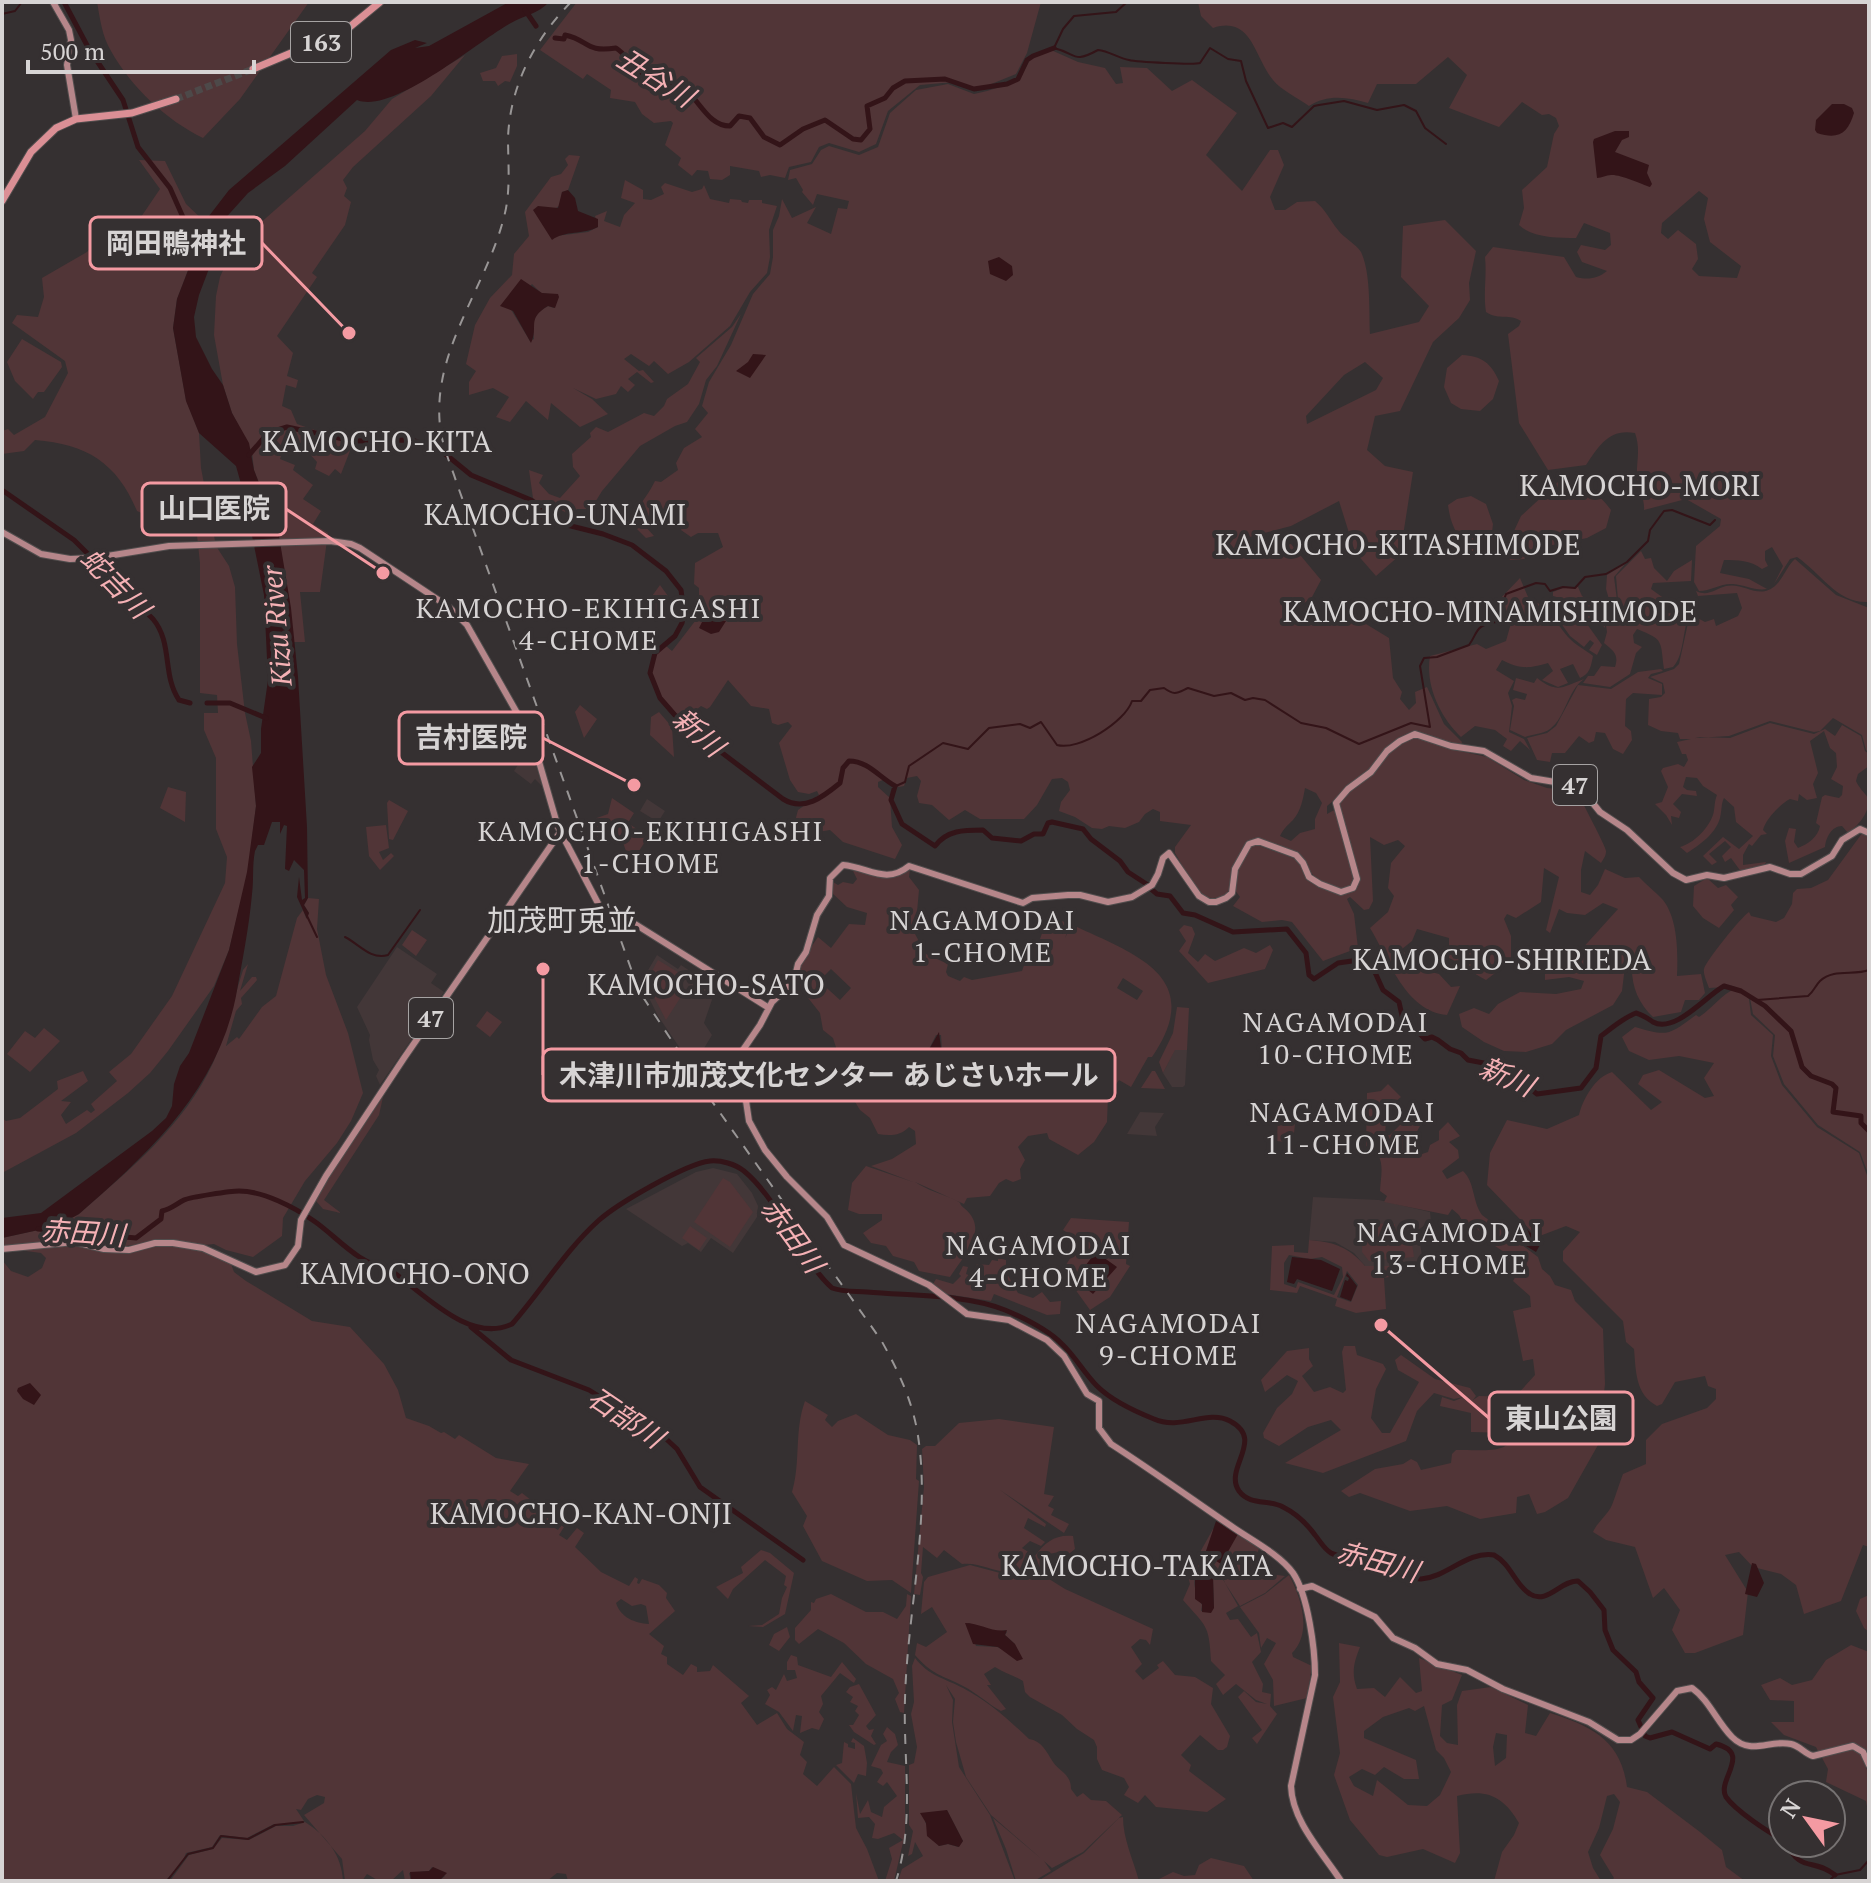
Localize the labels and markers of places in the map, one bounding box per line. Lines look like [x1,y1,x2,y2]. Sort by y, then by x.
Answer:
callout: 岡田鴨神社 [90,217,262,269]
callout: 山口医院 [142,483,286,535]
callout: 吉村医院 [399,712,543,764]
callout: 木津川市加茂文化センター あじさいホール [543,1049,1115,1101]
callout: 東山公園 [1489,1392,1633,1444]

